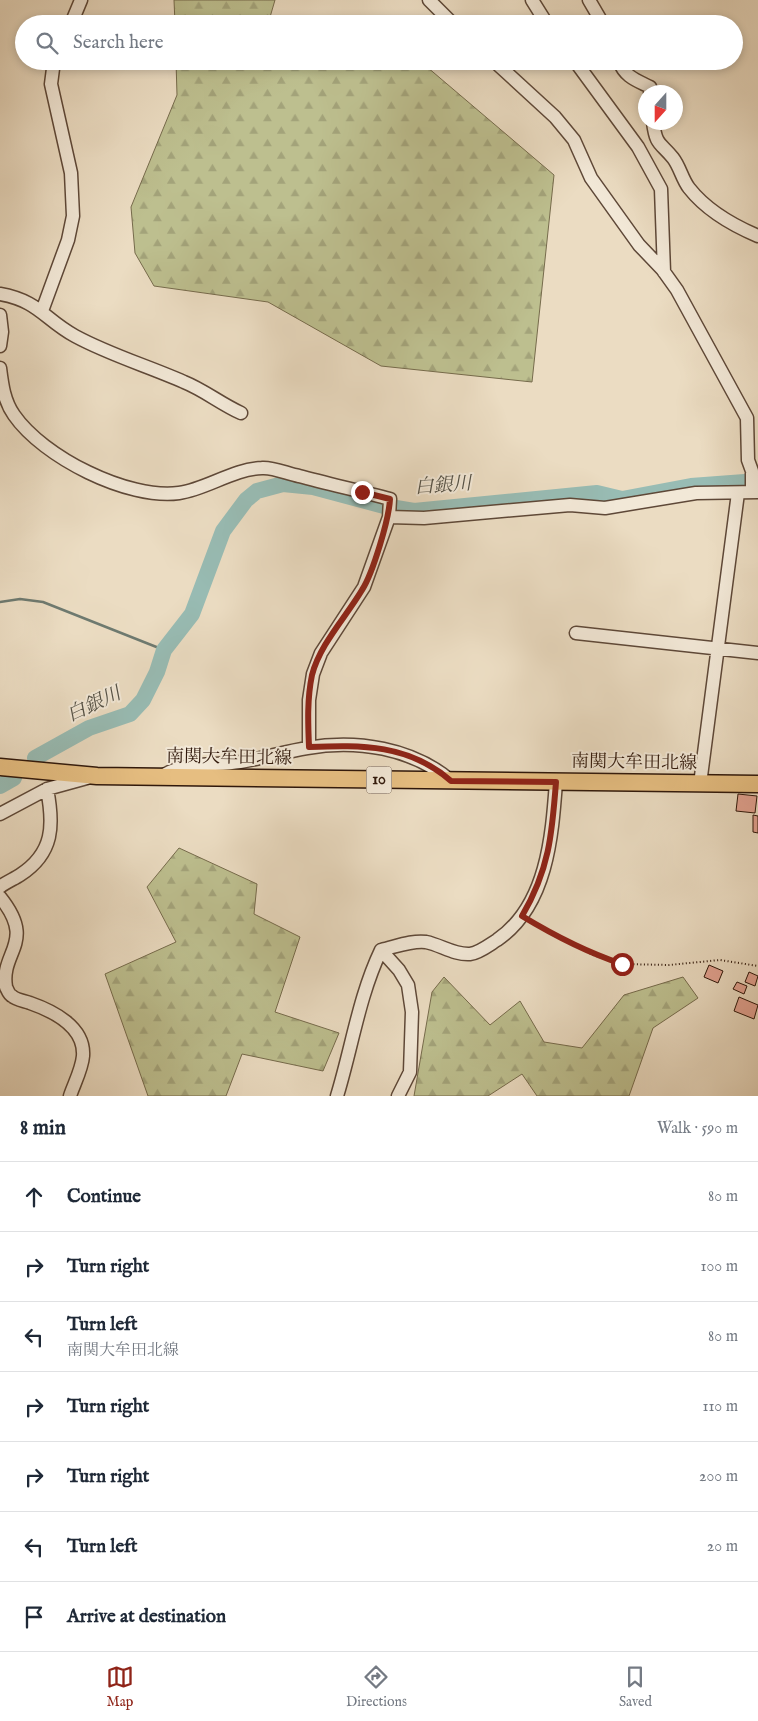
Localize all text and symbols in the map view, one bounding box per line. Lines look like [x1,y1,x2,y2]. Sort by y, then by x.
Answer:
search box [15,15,743,70]
icon: search [33,29,61,57]
text: Search here [73,31,164,55]
north arrow [638,85,683,130]
water label: 白銀川 [414,472,474,500]
route end [351,481,374,504]
water label: 白銀川 [63,681,127,728]
street label: 南関大牟田北線 [166,745,292,771]
street label: 南関大牟田北線 [571,750,697,776]
road number: 10 [366,766,392,794]
route start [611,953,634,976]
text: 8 min [20,1115,66,1142]
text: Walk · 590 m [657,1119,738,1139]
icon: ahead [20,1183,48,1211]
text: Continue [67,1185,141,1209]
text: 80 m [708,1187,738,1207]
icon: right [20,1253,48,1281]
text: Turn right [67,1255,149,1279]
text: 100 m [701,1257,738,1277]
text: Turn left [67,1313,138,1337]
icon: left [20,1323,48,1351]
text: 80 m [708,1327,738,1347]
text: 南関大牟田北線 [67,1341,179,1361]
icon: right [20,1393,48,1421]
text: Turn right [67,1395,149,1419]
text: 110 m [702,1397,738,1417]
icon: right [20,1463,48,1491]
text: Turn right [67,1465,149,1489]
text: 200 m [699,1467,738,1487]
icon: left [20,1533,48,1561]
text: Turn left [67,1535,138,1559]
text: 20 m [707,1537,738,1557]
icon: arrive [20,1603,48,1631]
text: Arrive at destination [67,1605,226,1629]
tab: Map [106,1663,134,1711]
tab: Directions [346,1663,407,1711]
tab: Saved [619,1663,652,1711]

